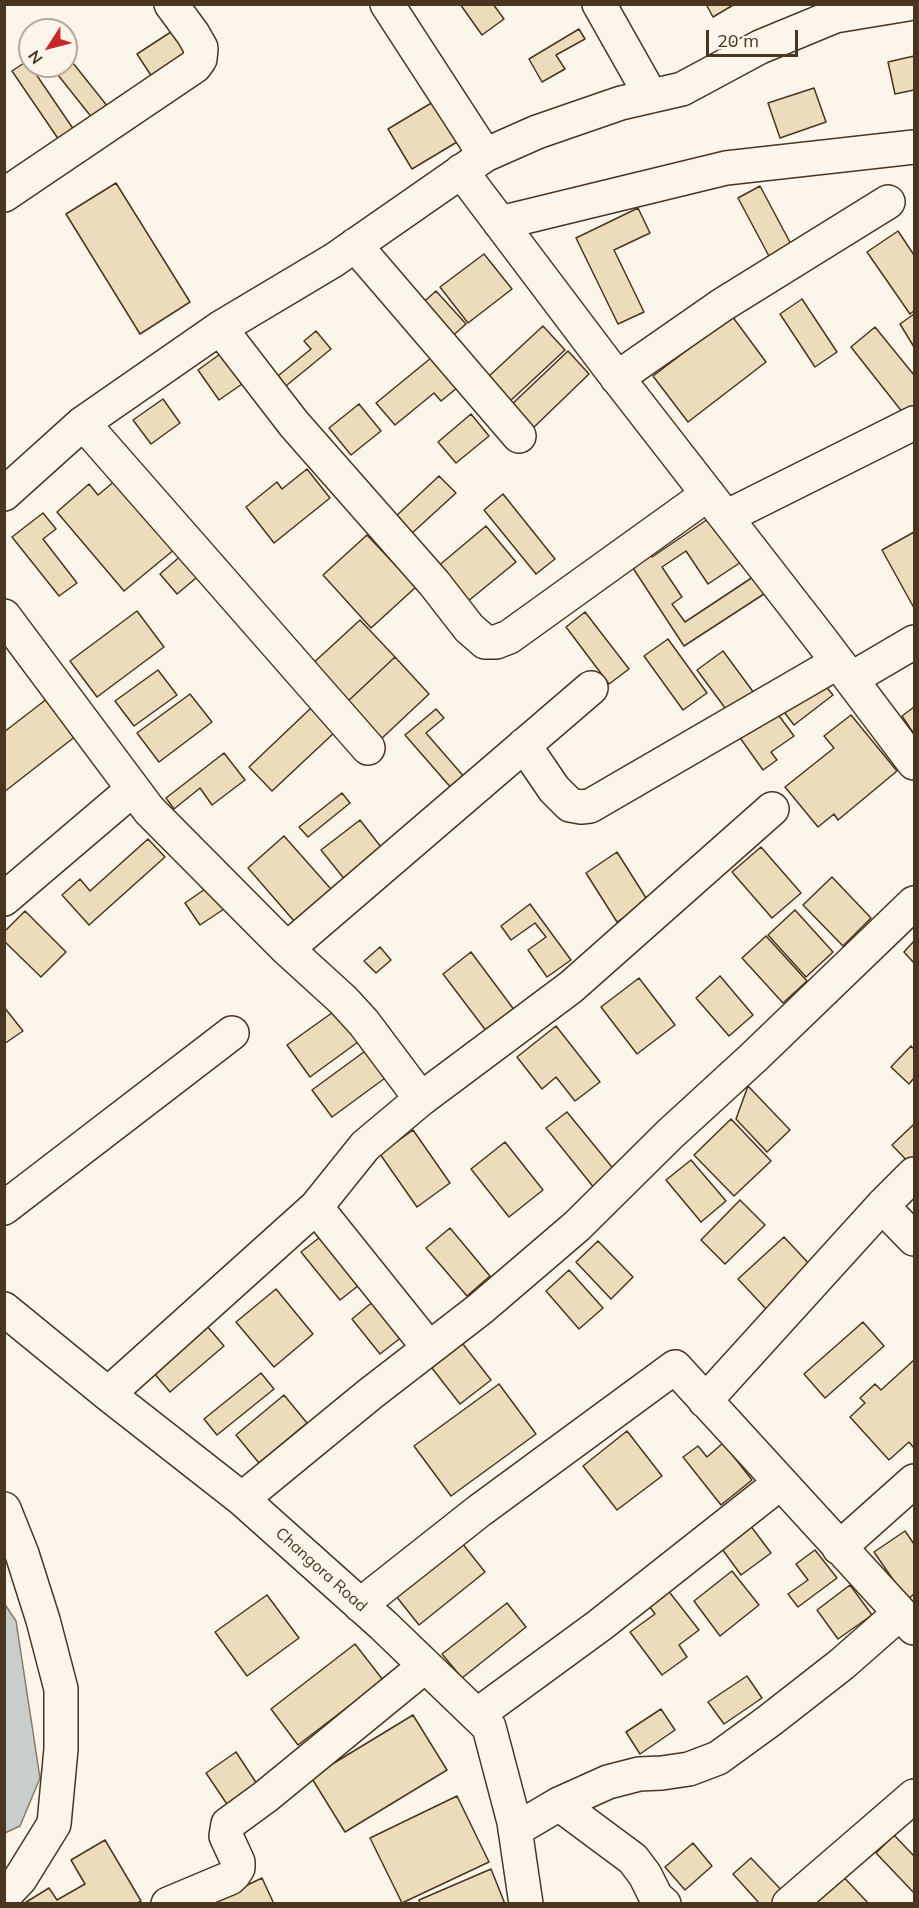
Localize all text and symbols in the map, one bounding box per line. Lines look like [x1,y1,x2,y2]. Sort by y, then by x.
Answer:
north arrow [18,18,78,78]
scale bar [709,18,800,56]
text: 20 m [717,29,759,52]
text: N [23,47,47,68]
street label: Changora Road [271,1524,371,1616]

